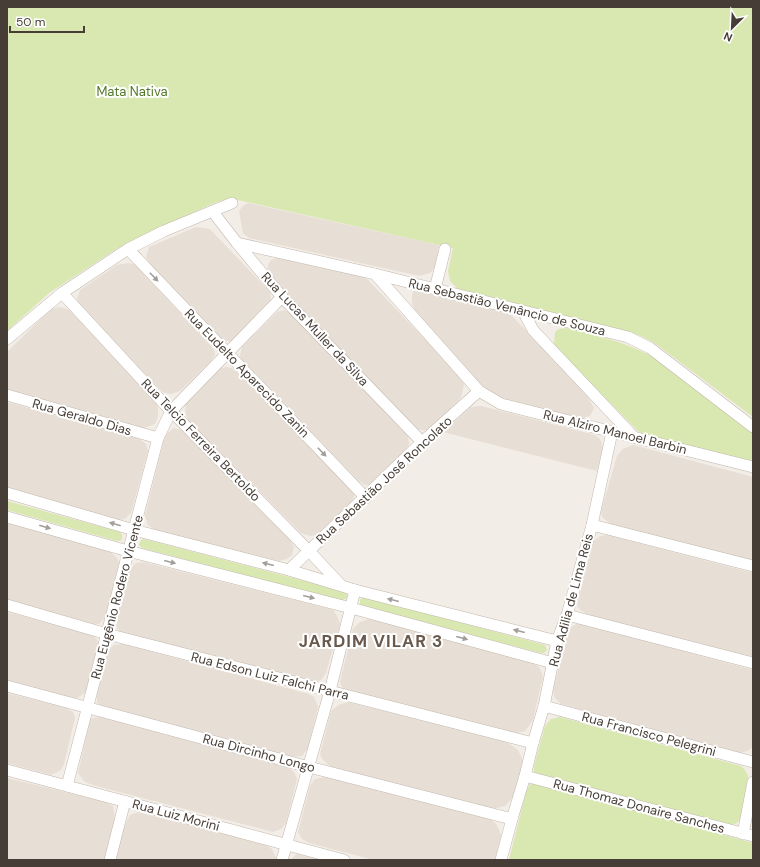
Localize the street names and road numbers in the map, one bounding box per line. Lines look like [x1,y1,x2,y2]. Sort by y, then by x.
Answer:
street label: Rua Lucas Muller da Silva [258,268,372,390]
street label: Rua Sebastião Venâncio de Souza [407,274,607,340]
street label: Rua Eudelto Aparecido Zanin [181,305,313,441]
street label: Rua Telcio Ferreira Bertoldo [138,375,264,505]
street label: Rua Geraldo Dias [30,395,134,439]
street label: Rua Alziro Manoel Barbin [541,406,689,458]
street label: Rua Sebastião José Roncolato [312,412,456,548]
street label: Rua Eugênio Rodero Vicente [87,513,147,681]
street label: Rua Adilia de Lima Reis [545,532,597,668]
street label: Rua Edson Luiz Falchi Parra [189,648,351,704]
street label: Rua Francisco Pelegrini [580,708,718,760]
street label: Rua Dircinho Longo [201,730,317,776]
street label: Rua Thomaz Donaire Sanches [551,775,727,837]
street label: Rua Luiz Morini [130,795,222,835]

